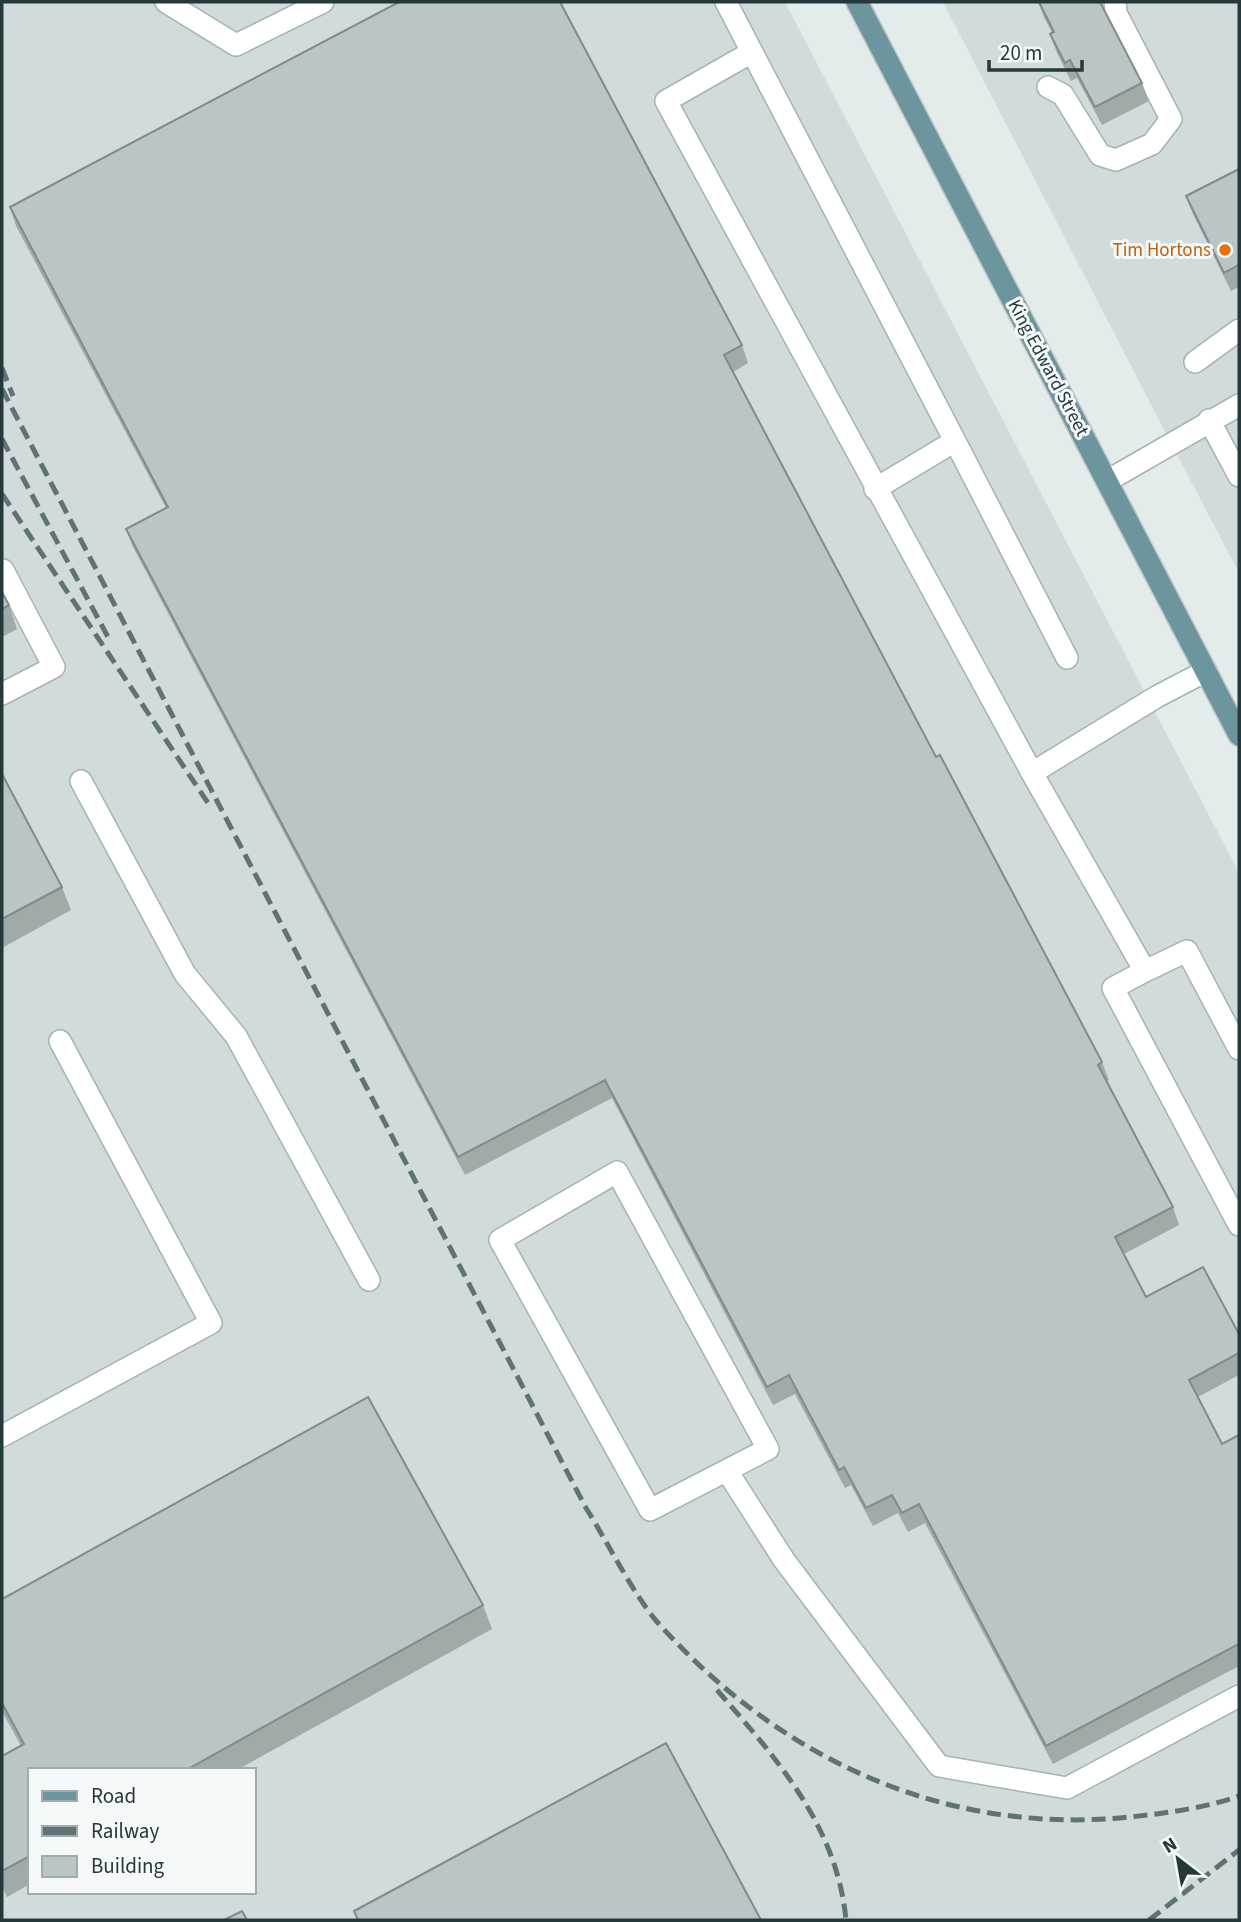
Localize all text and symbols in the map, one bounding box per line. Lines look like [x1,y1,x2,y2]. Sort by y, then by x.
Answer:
scale bar [989,28,1082,72]
text: 20 m [1000,38,1042,68]
place label: Tim Hortons [1112,237,1211,264]
marker: Tim Hortons [1217,242,1233,258]
street label: King Edward Street [1001,295,1096,442]
legend [28,1768,256,1894]
text: Road [91,1781,136,1811]
text: Railway [91,1816,159,1846]
north arrow [1143,1824,1213,1894]
text: N [1158,1831,1182,1861]
text: Building [91,1851,165,1881]

